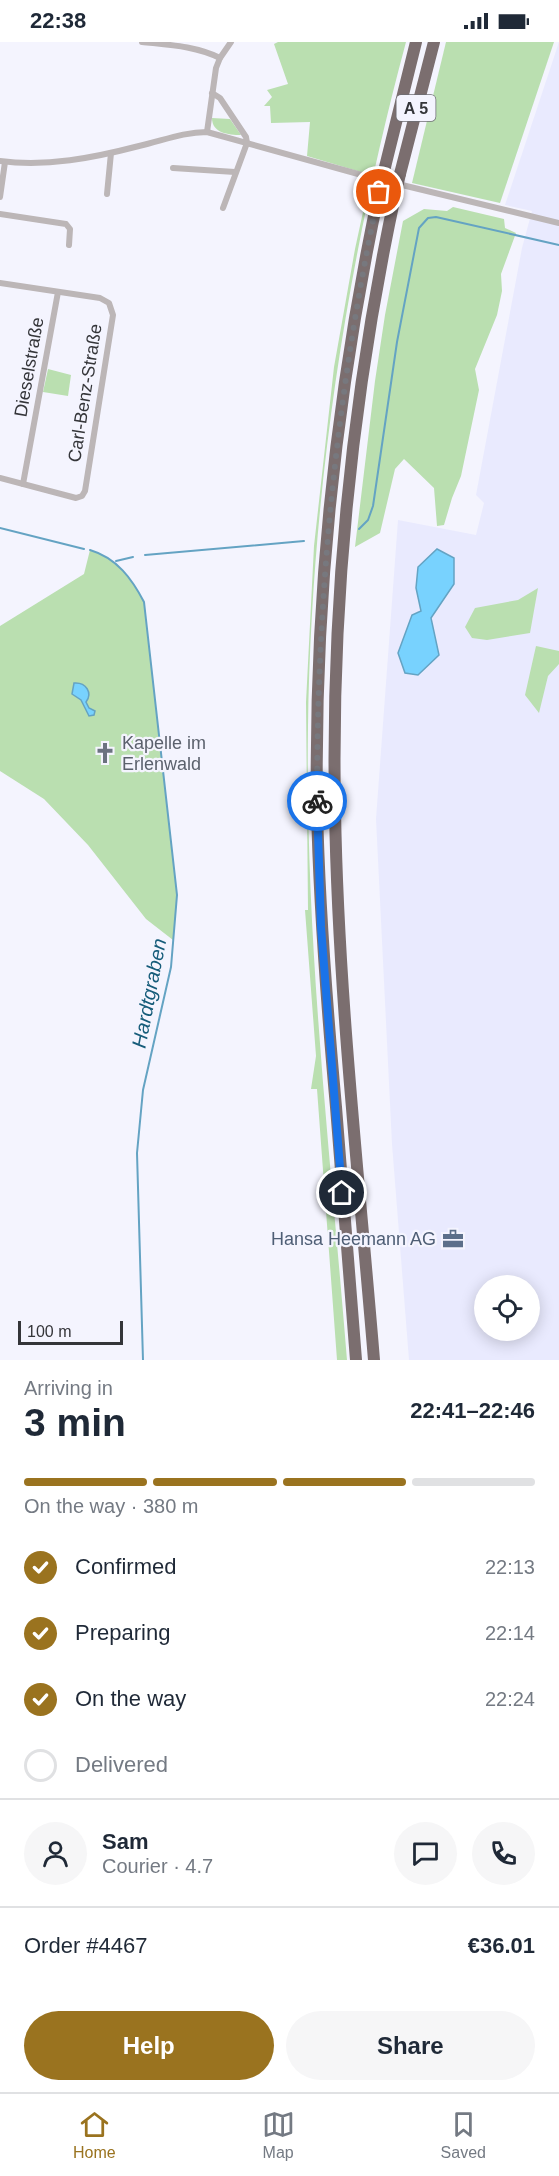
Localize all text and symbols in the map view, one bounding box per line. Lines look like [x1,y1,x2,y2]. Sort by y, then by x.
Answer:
text: 22:38 [30,8,86,33]
road number: A 5 [396,95,436,121]
pin [353,166,404,217]
icon: bag [362,175,395,208]
street label: Dieselstraße [10,316,48,418]
street label: Carl-Benz-Straße [64,322,106,464]
place label: Kapelle im Erlenwald [122,733,206,774]
church icon: Kapelle im Erlenwald [93,741,117,765]
courier [287,771,347,831]
icon: bike [301,785,334,818]
water label: Hardtgraben [128,936,170,1050]
pin [316,1167,367,1218]
icon: home [325,1176,358,1209]
office icon: Hansa Heemann AG [441,1227,465,1251]
place label: Hansa Heemann AG [271,1229,436,1249]
map controls [474,1275,540,1341]
button: locate [474,1275,540,1341]
scale bar [18,1318,123,1346]
text: 100 m [27,1323,71,1340]
text: Arriving in [24,1377,113,1399]
text: 22:41–22:46 [410,1398,535,1423]
text: 3 min [24,1401,126,1444]
text: On the way · 380 m [24,1495,199,1517]
icon: check [24,1551,57,1584]
text: Confirmed [75,1554,176,1579]
text: 22:13 [485,1556,535,1578]
icon: check [24,1617,57,1650]
text: Preparing [75,1620,170,1645]
text: 22:14 [485,1622,535,1644]
icon: check [24,1683,57,1716]
text: On the way [75,1686,186,1711]
text: 22:24 [485,1688,535,1710]
text: Delivered [75,1752,168,1777]
button: person [24,1822,87,1885]
button: chat [394,1822,457,1885]
button: phone [472,1822,535,1885]
text: Sam [102,1829,148,1854]
text: Courier · 4.7 [102,1855,213,1877]
text: Order #4467 [24,1933,148,1958]
text: €36.01 [468,1933,535,1958]
button: Help [24,2011,274,2080]
button: Share [286,2011,535,2080]
tab: Home [73,2108,116,2162]
tab: Map [262,2108,295,2162]
tab: Saved [441,2108,486,2162]

